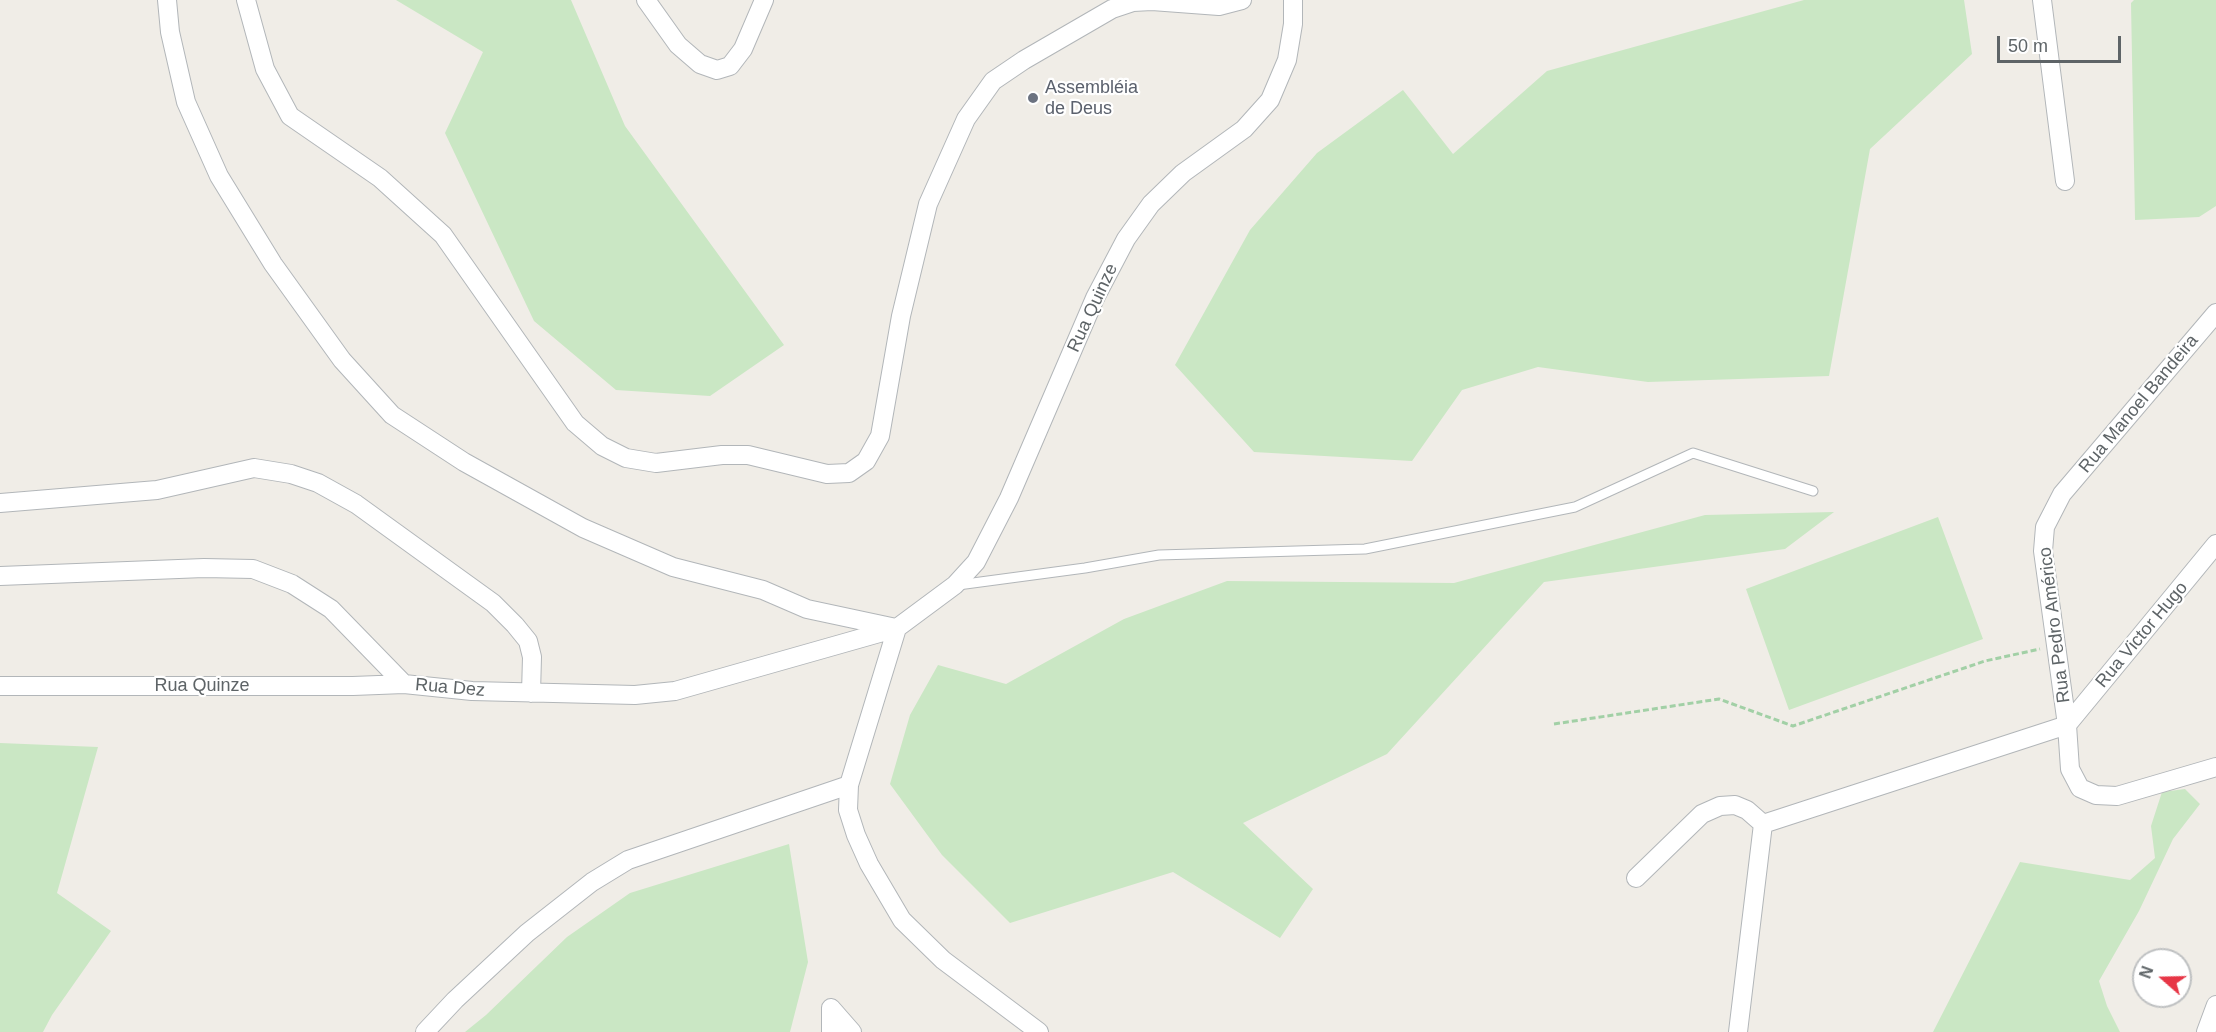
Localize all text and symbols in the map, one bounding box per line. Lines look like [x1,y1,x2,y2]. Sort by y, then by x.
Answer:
scale bar [2000,24,2124,62]
text: 50 m [2008,36,2048,56]
place label: Assembléia de Deus [1045,77,1138,119]
marker: Assembléia de Deus [1026,91,1040,105]
street label: Rua Quinze [1063,260,1123,356]
street label: Rua Manoel Bandeira [2075,330,2203,478]
street label: Rua Pedro Américo [2035,546,2075,704]
street label: Rua Victor Hugo [2091,578,2193,692]
street label: Rua Dez [414,674,486,702]
street label: Rua Quinze [154,675,250,697]
north arrow [2132,948,2192,1008]
text: N [2137,964,2156,981]

